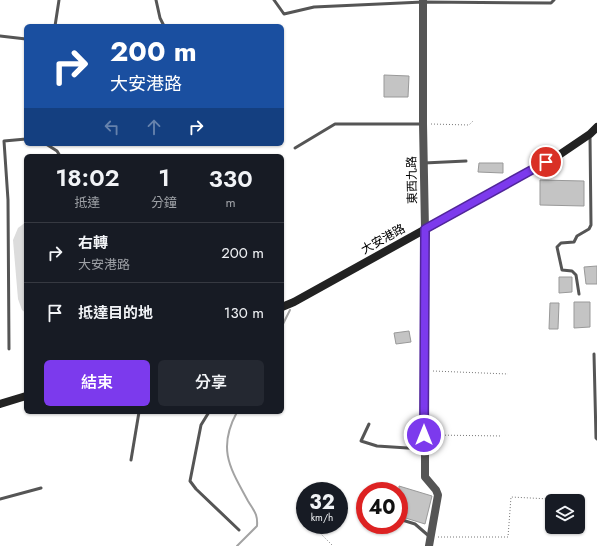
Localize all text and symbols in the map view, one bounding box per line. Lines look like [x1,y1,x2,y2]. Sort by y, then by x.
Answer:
text: 200 m [110,31,197,72]
icon: right [44,40,96,92]
text: 大安港路 [110,71,182,97]
icon: left [101,116,123,138]
icon: ahead [143,116,165,138]
icon: right [185,116,207,138]
pin [529,145,563,179]
icon: arrive [535,151,557,173]
street label: 東西九路 [403,156,421,204]
text: 18:02 [55,160,120,195]
text: 1 [158,160,170,195]
text: 330 [209,161,253,196]
text: 抵達 [75,193,101,212]
text: 分鐘 [151,193,177,212]
text: m [225,193,236,212]
street label: 大安港路 [358,219,408,259]
text: 右轉 [78,232,108,254]
icon: right [44,242,66,264]
text: 200 m [221,242,264,264]
text: 大安港路 [78,255,130,274]
icon: arrive [44,302,66,324]
text: 抵達目的地 [78,302,153,324]
text: 130 m [224,302,264,324]
button: 結束 [44,360,150,406]
button: 分享 [158,360,264,406]
position arrow [403,414,445,456]
speed limit sign: 40 [356,482,408,534]
text: 32 [309,488,335,517]
map controls [545,494,585,534]
button: layers [545,494,585,534]
text: km/h [311,510,333,525]

